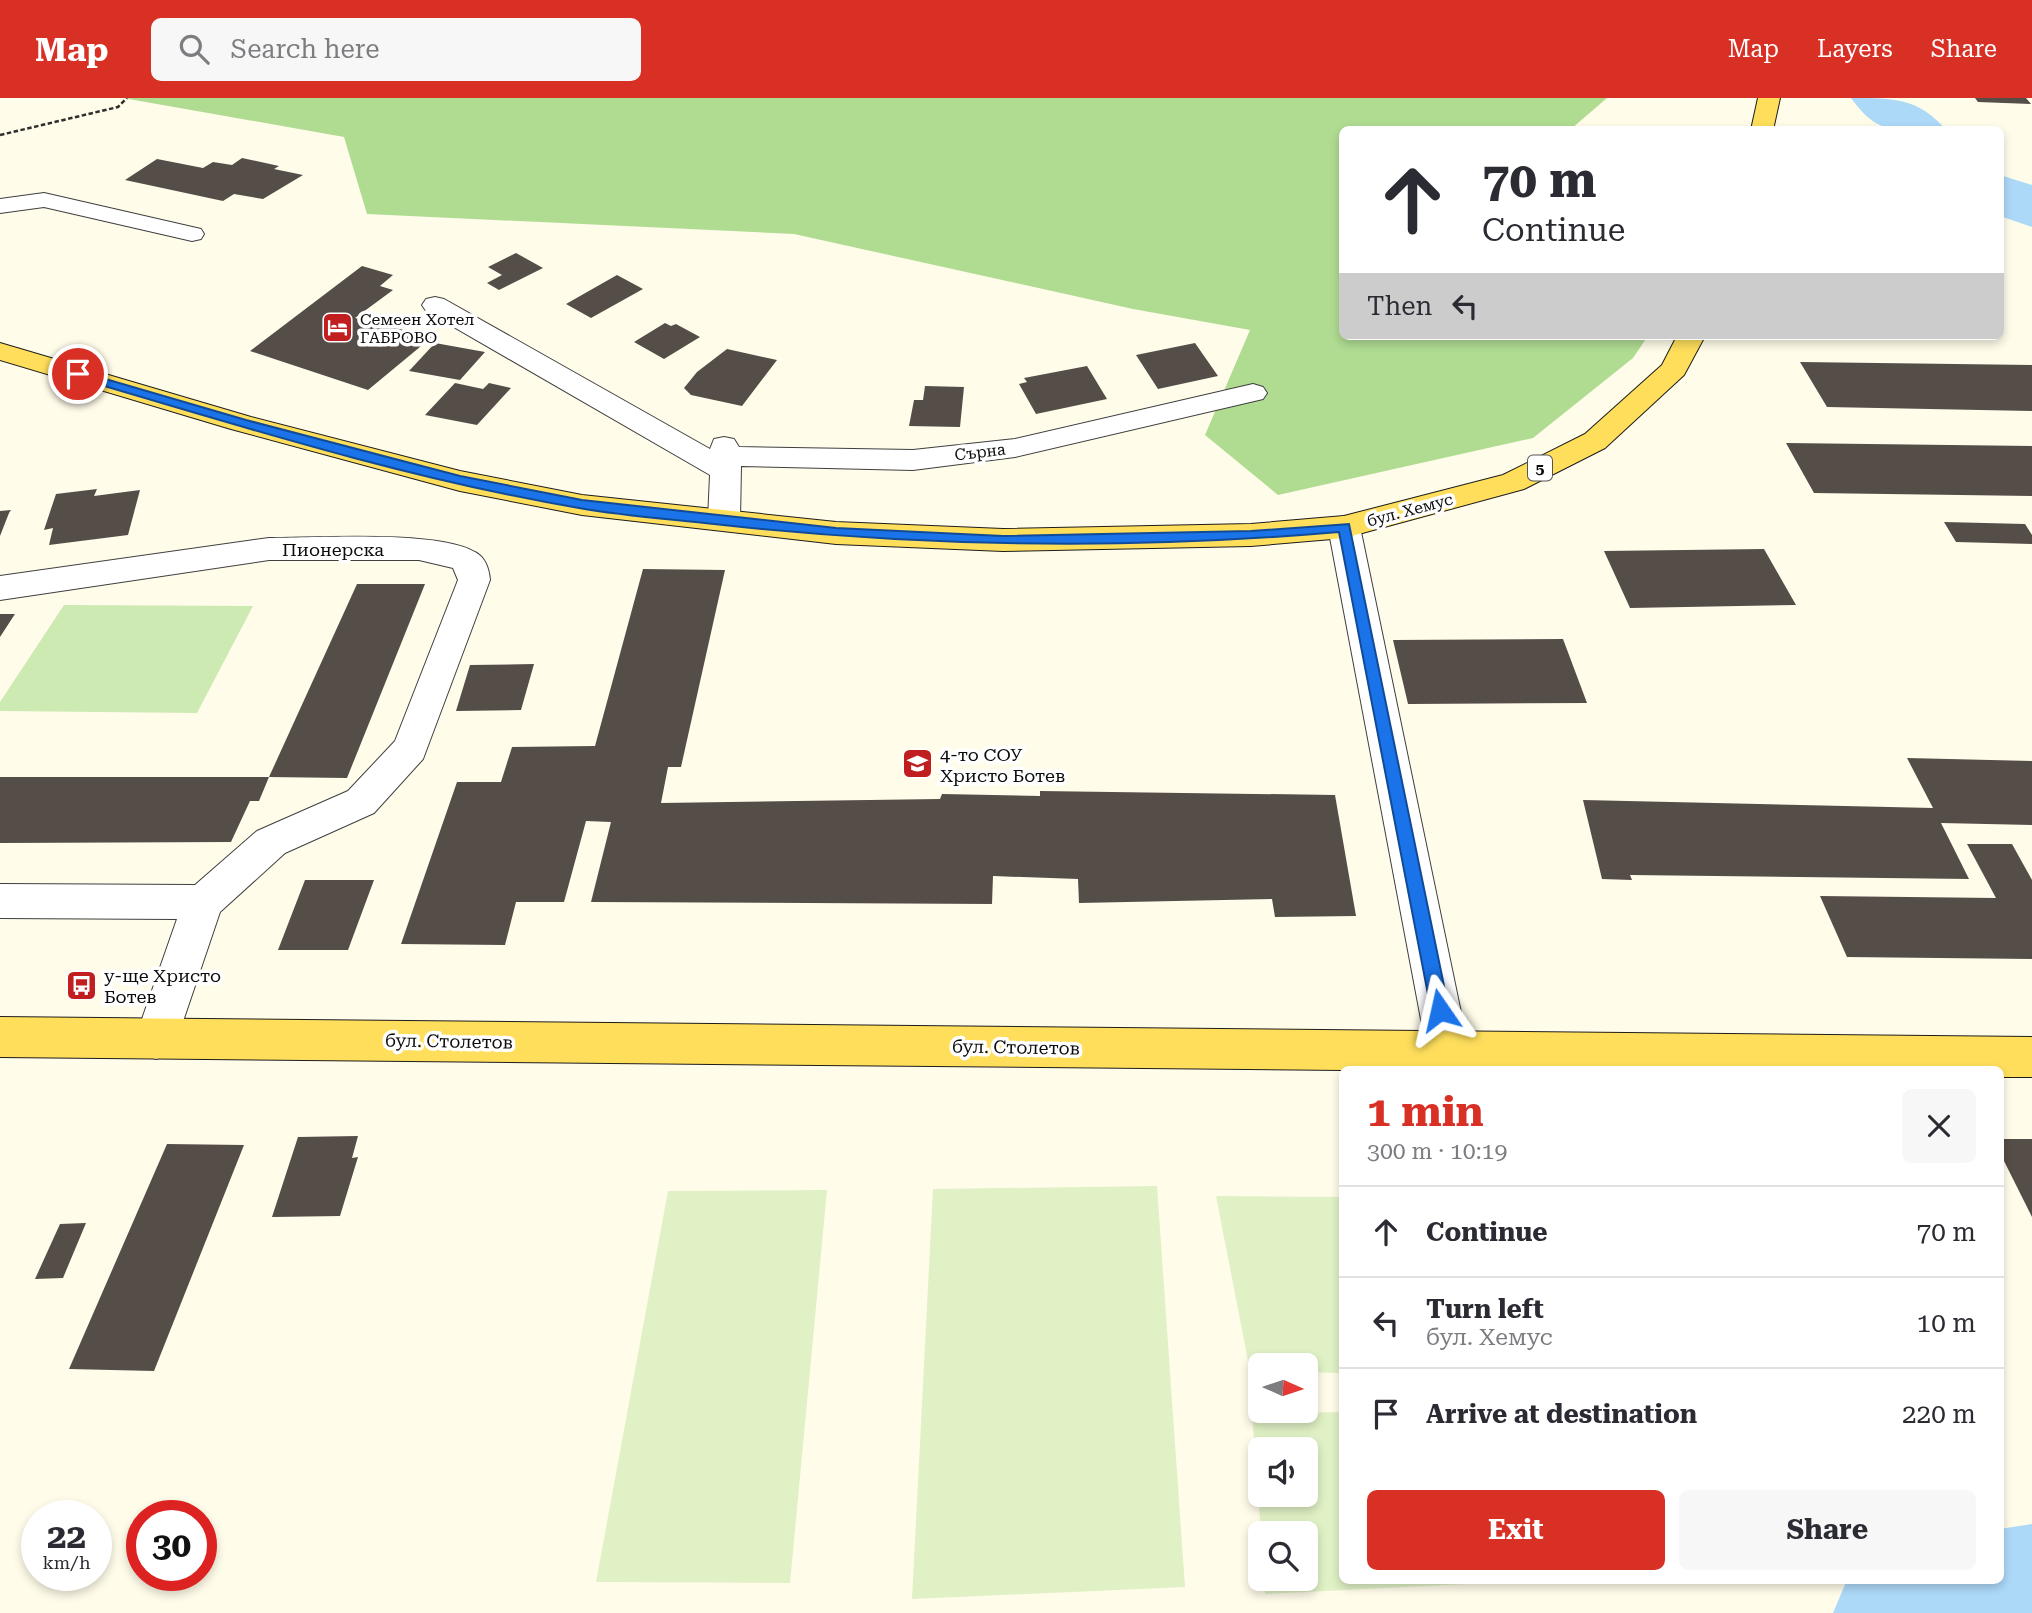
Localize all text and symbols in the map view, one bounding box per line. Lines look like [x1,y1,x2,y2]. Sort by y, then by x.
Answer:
search box [151,18,641,81]
text: Map [35,30,109,69]
icon: search [175,30,213,68]
text: Search here [231,34,380,64]
text: Map [1728,35,1779,63]
text: Layers [1817,35,1893,63]
text: Share [1931,35,1997,63]
text: 70 m [1482,152,1597,209]
icon: ahead [1367,154,1458,245]
text: Continue [1482,211,1625,249]
icon: left [1446,287,1484,325]
text: Then [1367,291,1432,321]
place label: Семеен Хотел ГАБРОВО [360,310,475,347]
hotel icon: Семеен Хотел ГАБРОВО [320,311,354,345]
pin [48,344,108,404]
icon: arrive [59,355,97,393]
street label: Сърна [954,439,1007,465]
road number: 5 [1528,456,1552,480]
street label: бул. Хемус [1365,489,1455,531]
street label: Пионерска [282,539,384,560]
place label: 4-то СОУ Христо Ботев [940,744,1065,786]
school or university icon: 4-то СОУ Христо Ботев [900,747,934,781]
place label: у-ще Христо Ботев [104,965,221,1007]
bus stop icon: у-ще Христо Ботев [64,968,98,1002]
position arrow [1403,973,1477,1047]
street label: бул. Столетов [385,1029,513,1053]
street label: бул. Столетов [952,1035,1080,1059]
text: 1 min [1367,1087,1484,1136]
button: close [1902,1089,1976,1163]
text: 300 m · 10:19 [1367,1138,1507,1165]
icon: ahead [1367,1213,1405,1251]
text: Continue [1426,1217,1548,1247]
text: 70 m [1917,1217,1976,1247]
text: Turn left [1426,1294,1544,1324]
icon: left [1367,1304,1405,1342]
text: 10 m [1917,1308,1976,1338]
text: бул. Хемус [1426,1324,1553,1351]
north arrow [1248,1353,1318,1423]
map controls [1248,1353,1318,1591]
icon: arrive [1367,1395,1405,1433]
text: Arrive at destination [1426,1399,1697,1429]
text: 220 m [1902,1399,1976,1429]
button: sound [1248,1437,1318,1507]
button: Exit [1367,1490,1665,1570]
button: Share [1679,1490,1976,1570]
speed limit sign: 30 [126,1500,217,1591]
text: 22 [47,1516,86,1557]
button: search [1248,1521,1318,1591]
text: km/h [42,1552,91,1573]

